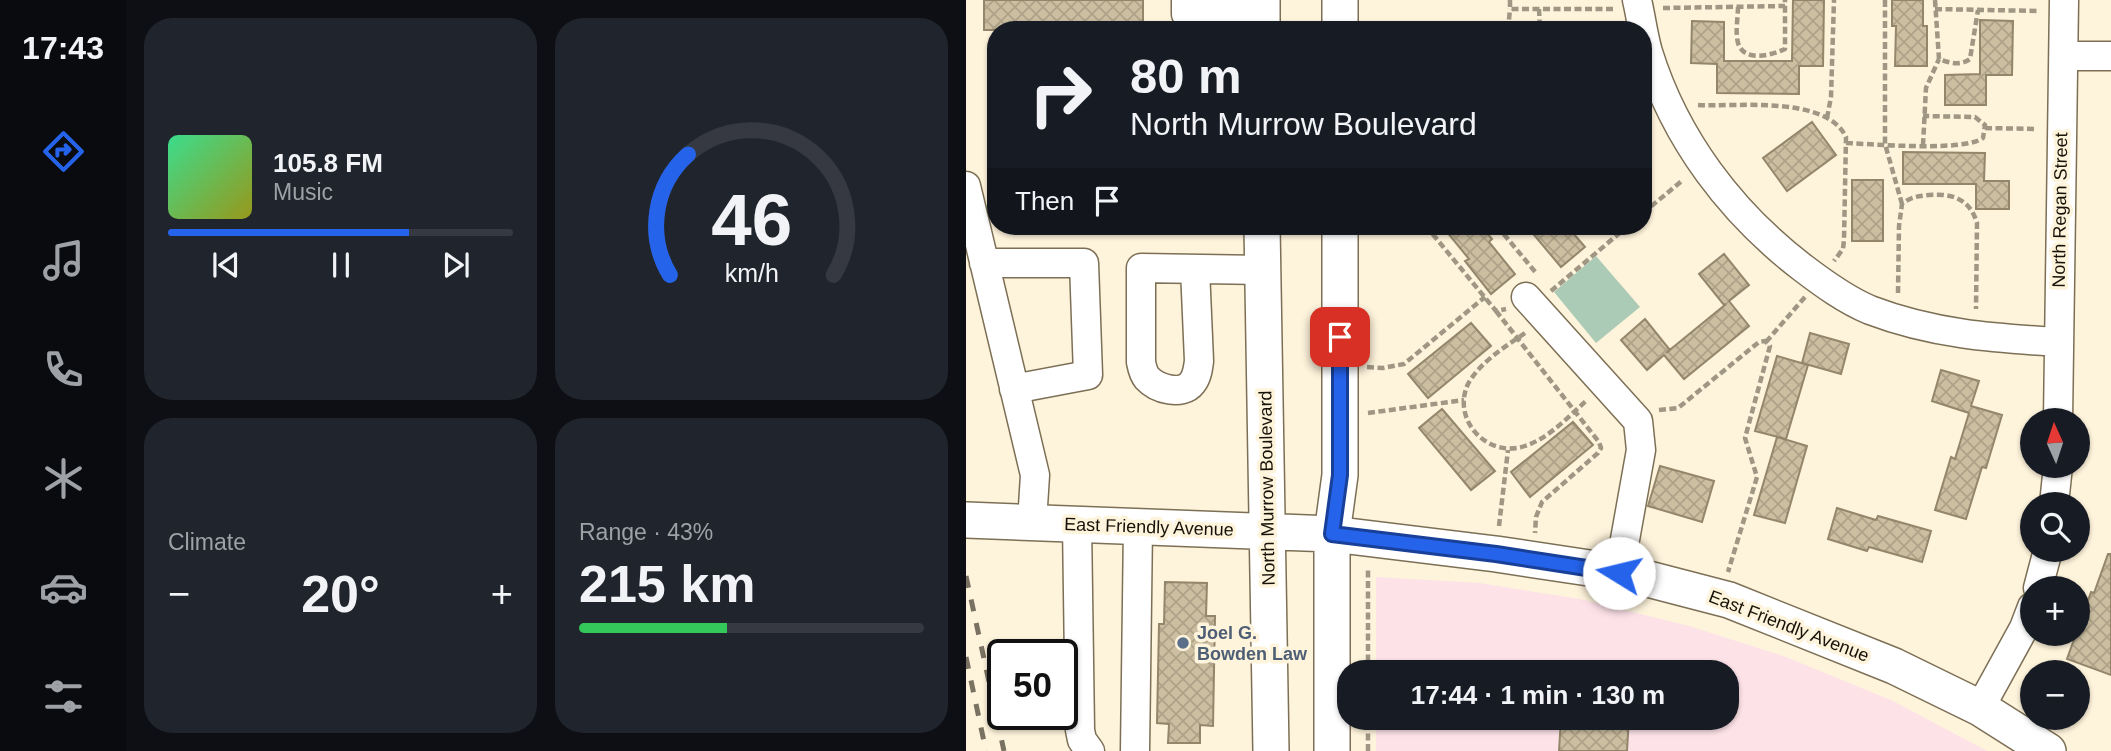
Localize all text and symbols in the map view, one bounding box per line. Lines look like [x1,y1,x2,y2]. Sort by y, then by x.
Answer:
text: 17:43 [22,30,104,66]
icon: right [1015,49,1106,140]
text: 80 m [1130,49,1242,103]
text: North Murrow Boulevard [1130,106,1477,142]
icon: directions [39,127,88,176]
street label: North Regan Street [2049,132,2071,288]
text: 105.8 FM [273,148,383,178]
text: Music [273,179,333,205]
text: 46 [711,180,792,261]
icon: arrive [1088,182,1126,220]
text: Then [1015,186,1074,216]
icon: music [39,236,88,285]
icon: previous [207,246,245,284]
icon: pause [322,246,360,284]
icon: next [437,246,475,284]
text: km/h [724,259,779,287]
pin [1310,307,1370,367]
icon: arrive [1321,318,1359,356]
icon: phone [39,345,88,394]
street label: North Murrow Boulevard [1255,390,1279,586]
north arrow [2020,408,2090,478]
map controls [2020,408,2090,730]
icon: climate [39,454,88,503]
button: search [2020,492,2090,562]
street label: East Friendly Avenue [1064,514,1234,540]
text: Range · 43% [579,519,713,545]
text: Climate [168,529,246,555]
position arrow [1582,536,1656,610]
text: 215 km [579,555,755,613]
icon: car [39,563,88,612]
text: 20° [301,565,380,623]
text: − [168,573,190,615]
text: + [491,573,513,615]
button: + [2020,576,2090,646]
street label: East Friendly Avenue [1706,586,1872,666]
place label: Joel G. Bowden Law [1197,623,1308,664]
marker: Joel G. Bowden Law [1175,635,1191,651]
speed limit sign: 50 [987,639,1078,730]
button: − [2020,660,2090,730]
icon: filters [39,672,88,721]
text: 17:44 · 1 min · 130 m [1411,680,1665,710]

